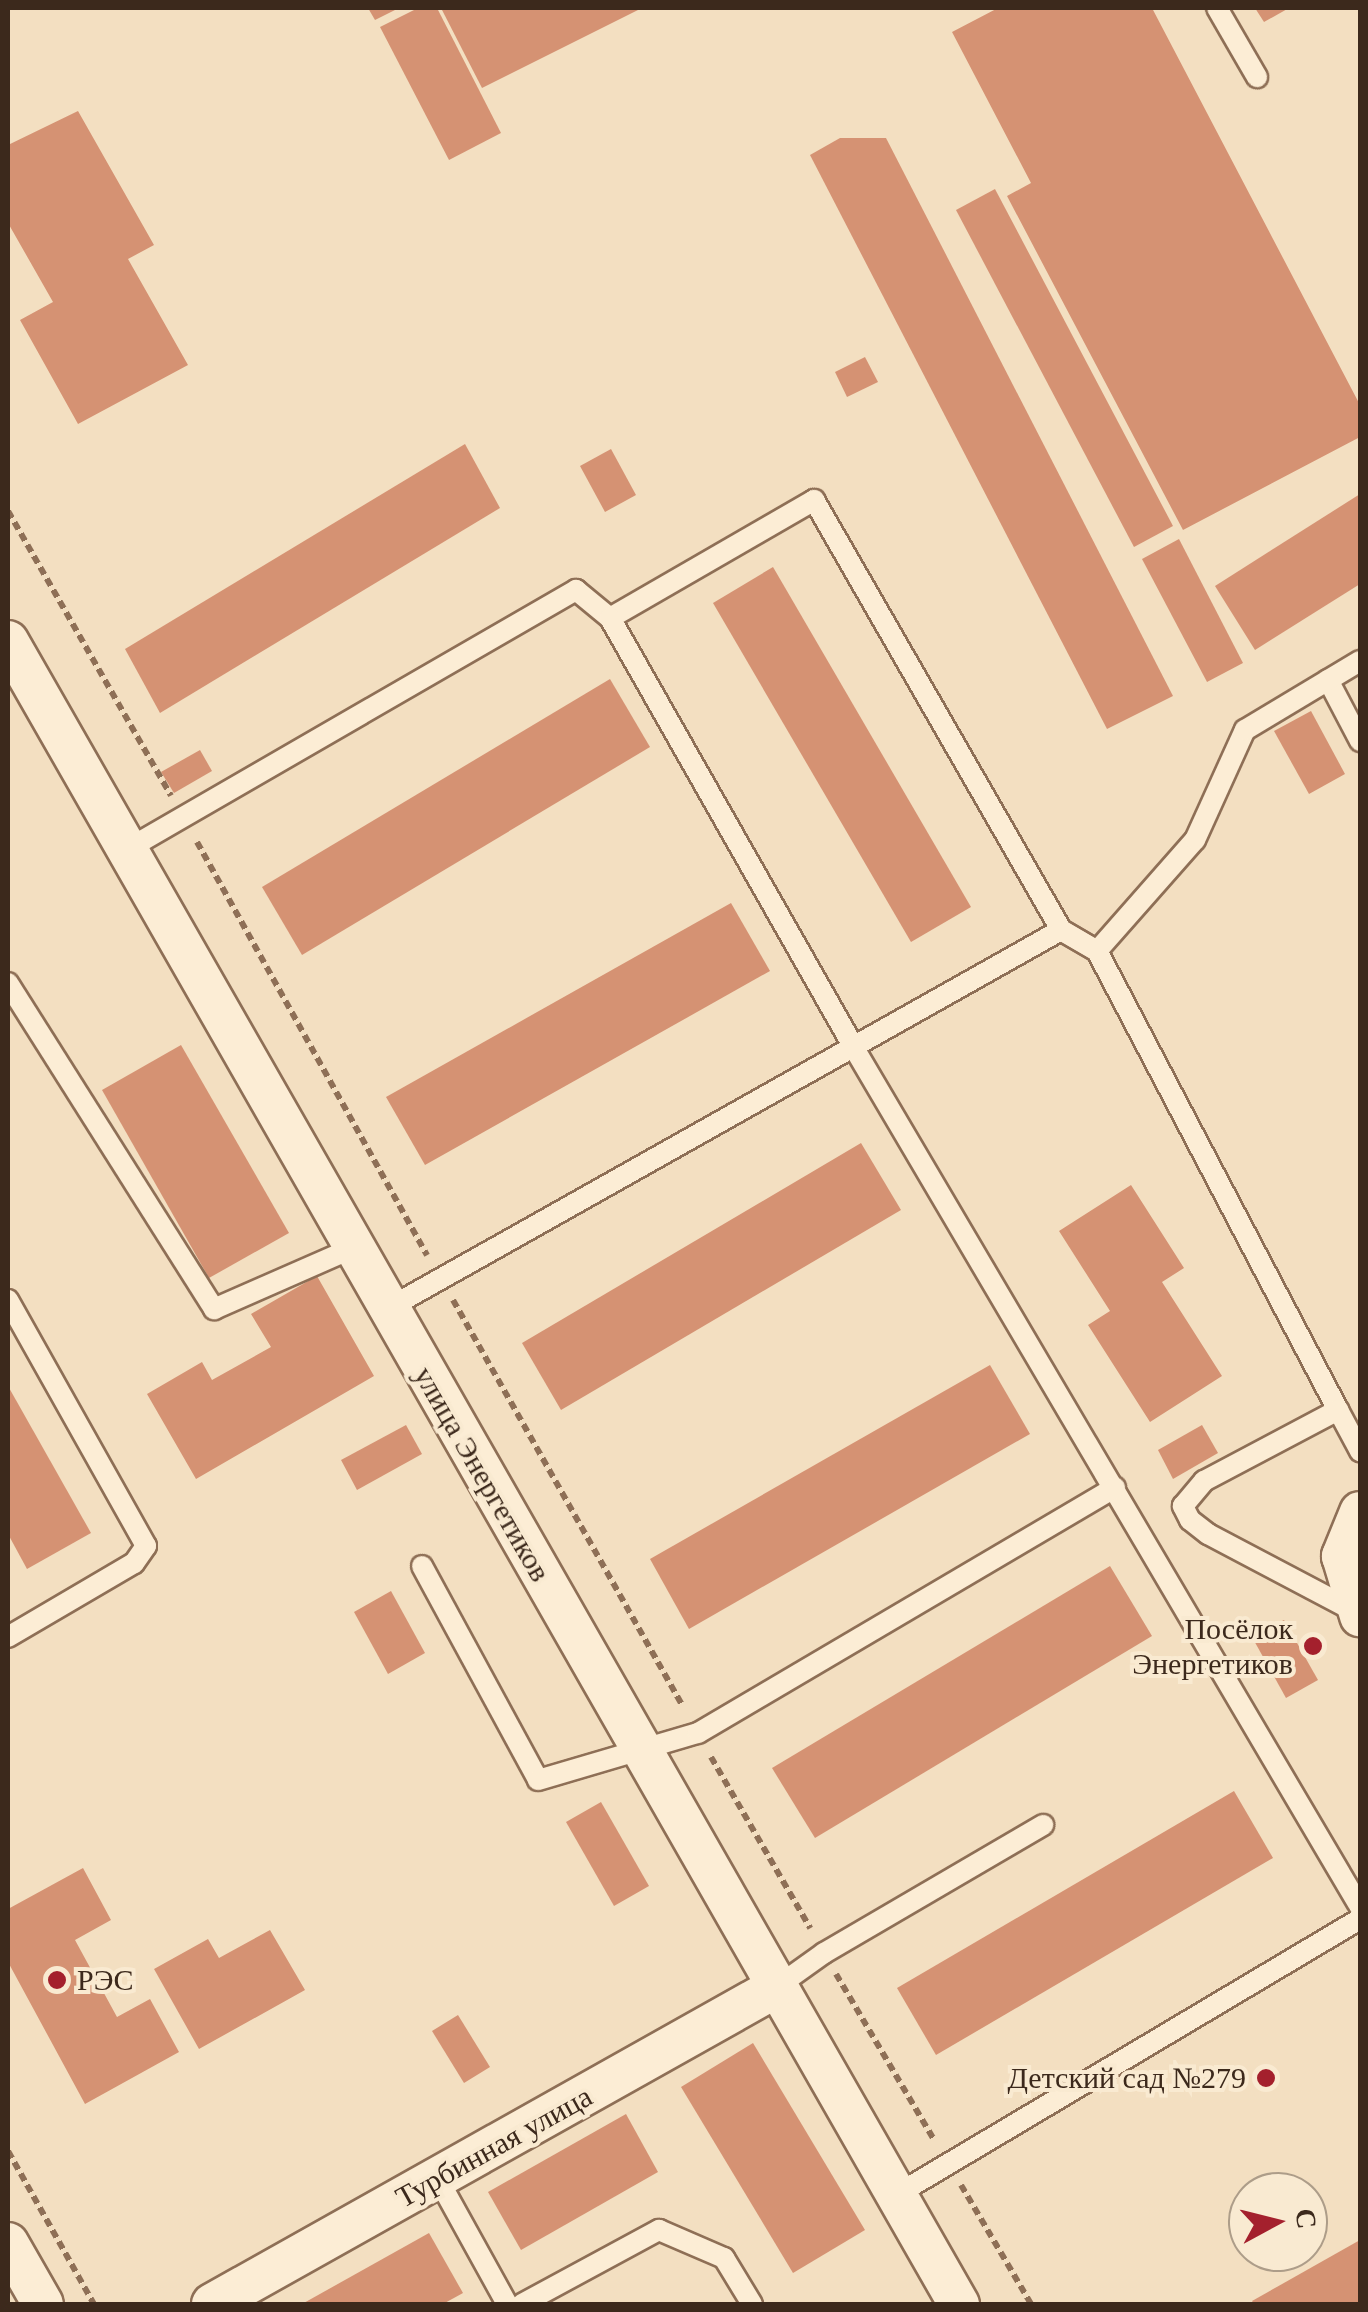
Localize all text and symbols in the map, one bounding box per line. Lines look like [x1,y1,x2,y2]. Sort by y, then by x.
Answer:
street label: улица Энергетиков [406,1360,558,1588]
place label: Посёлок Энергетиков [1132,1611,1293,1682]
marker: Посёлок Энергетиков [1302,1635,1324,1657]
place label: РЭС [77,1962,133,1998]
marker: РЭС [46,1969,68,1991]
place label: Детский сад №279 [1007,2060,1246,2096]
marker: Детский сад №279 [1255,2067,1277,2089]
street label: Турбинная улица [390,2078,598,2216]
north arrow [1228,2172,1328,2272]
text: С [1290,2207,1323,2230]

